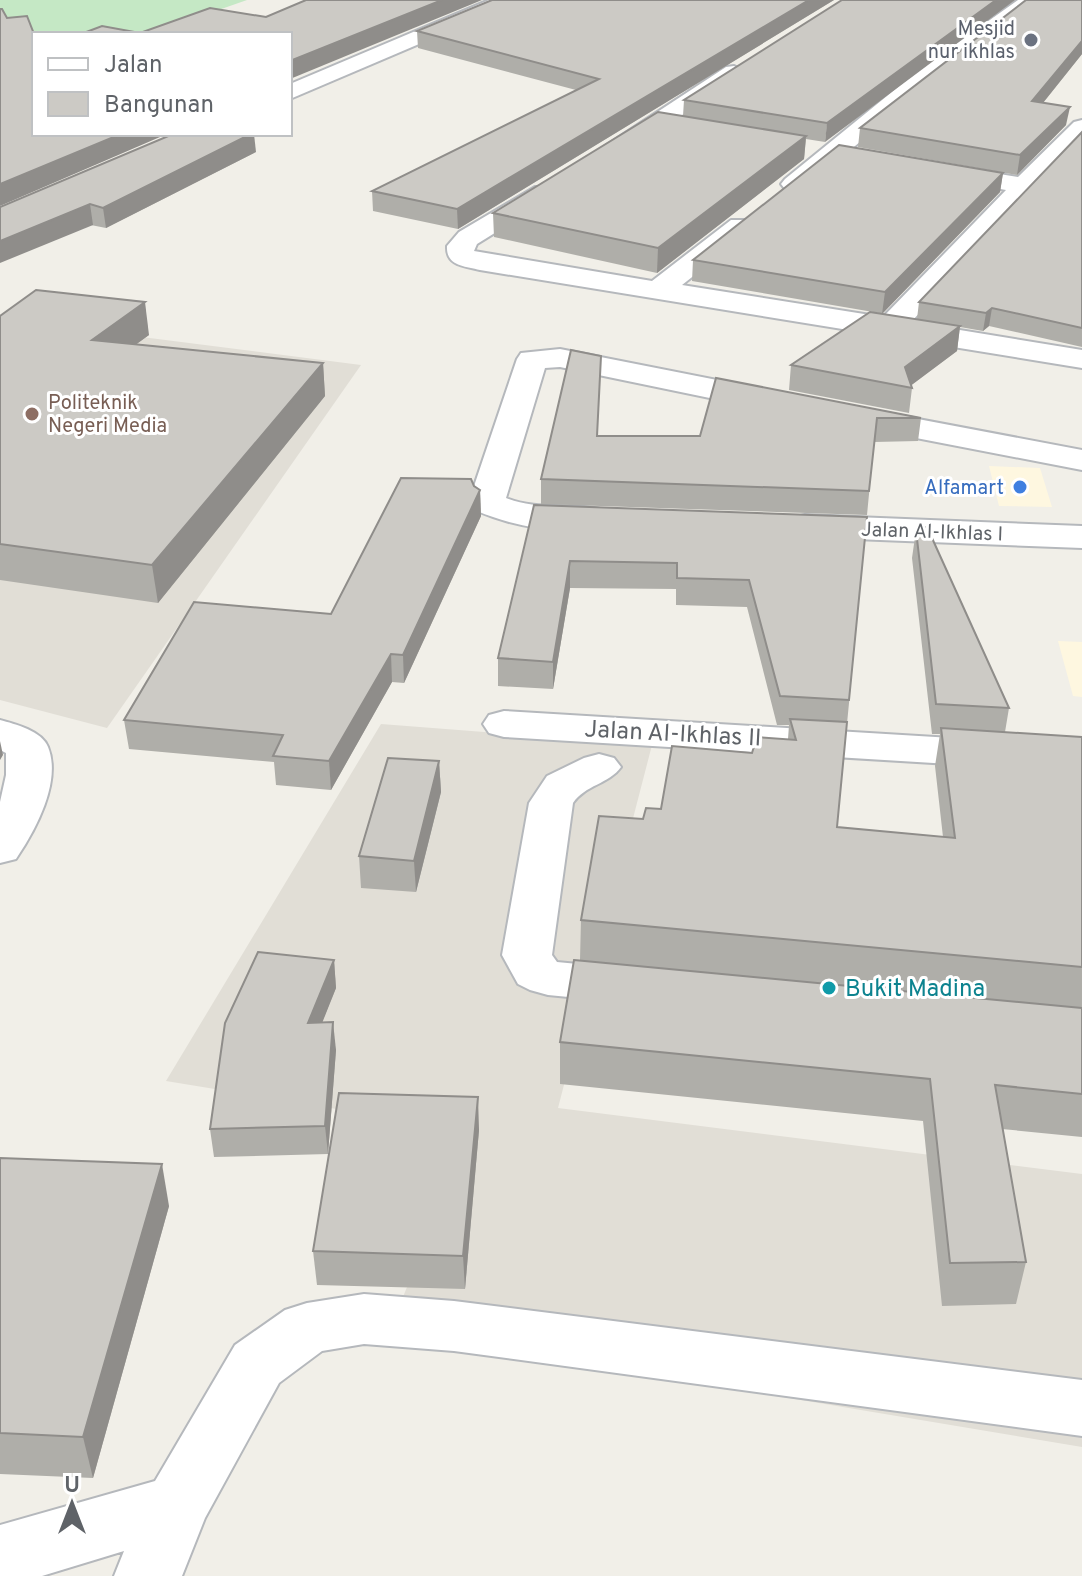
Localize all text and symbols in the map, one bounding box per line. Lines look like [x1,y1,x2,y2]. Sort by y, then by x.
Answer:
place label: Mesjid nur ikhlas [928,17,1015,66]
marker: Mesjid nur ikhlas [1022,31,1040,49]
legend [32,32,292,136]
text: Jalan [104,51,162,81]
text: Bangunan [104,91,214,121]
place label: Politeknik Negeri Media [48,391,167,440]
marker: Politeknik Negeri Media [23,405,41,423]
place label: Alfamart [924,476,1004,502]
marker: Alfamart [1011,478,1029,496]
street label: Jalan Al-Ikhlas I [860,518,1003,548]
street label: Jalan Al-Ikhlas II [584,715,762,755]
place label: Bukit Madina [845,975,985,1005]
marker: Bukit Madina [820,979,838,997]
north arrow [32,1464,112,1544]
text: U [64,1473,80,1500]

